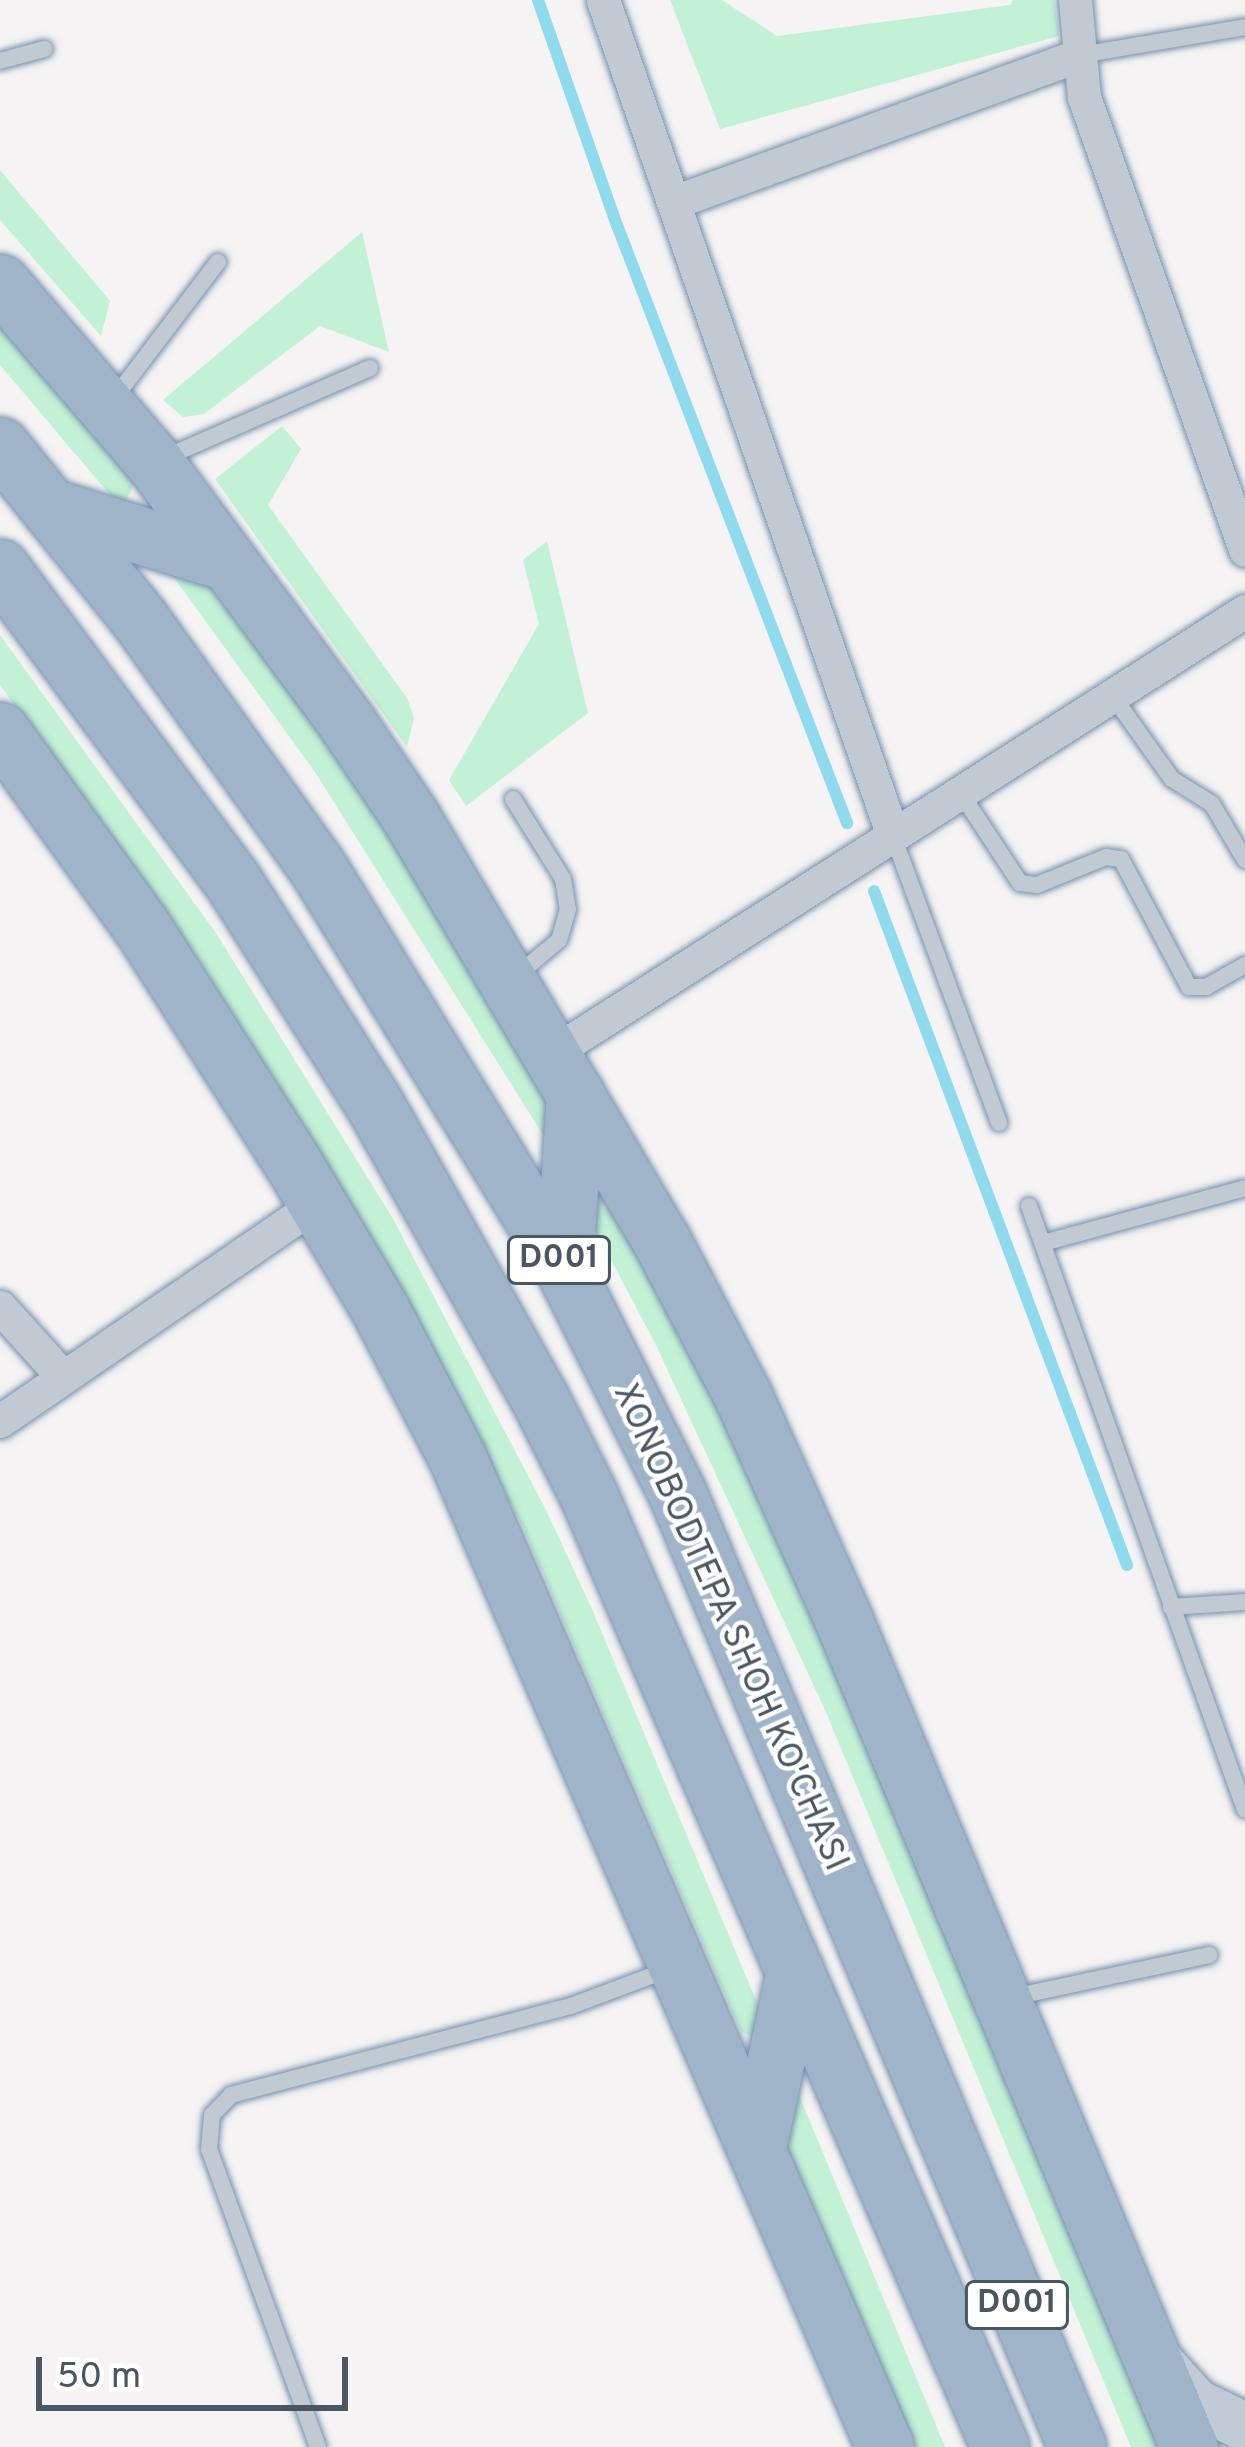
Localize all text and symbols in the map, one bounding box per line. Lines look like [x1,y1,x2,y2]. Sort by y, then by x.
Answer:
road number: D001 [505,1233,613,1287]
street label: XONOBODTEPA SHOH KO'CHASI [601,1377,857,1879]
road number: D001 [963,2278,1071,2332]
scale bar [42,2333,354,2407]
text: 50 m [57,2355,141,2401]

